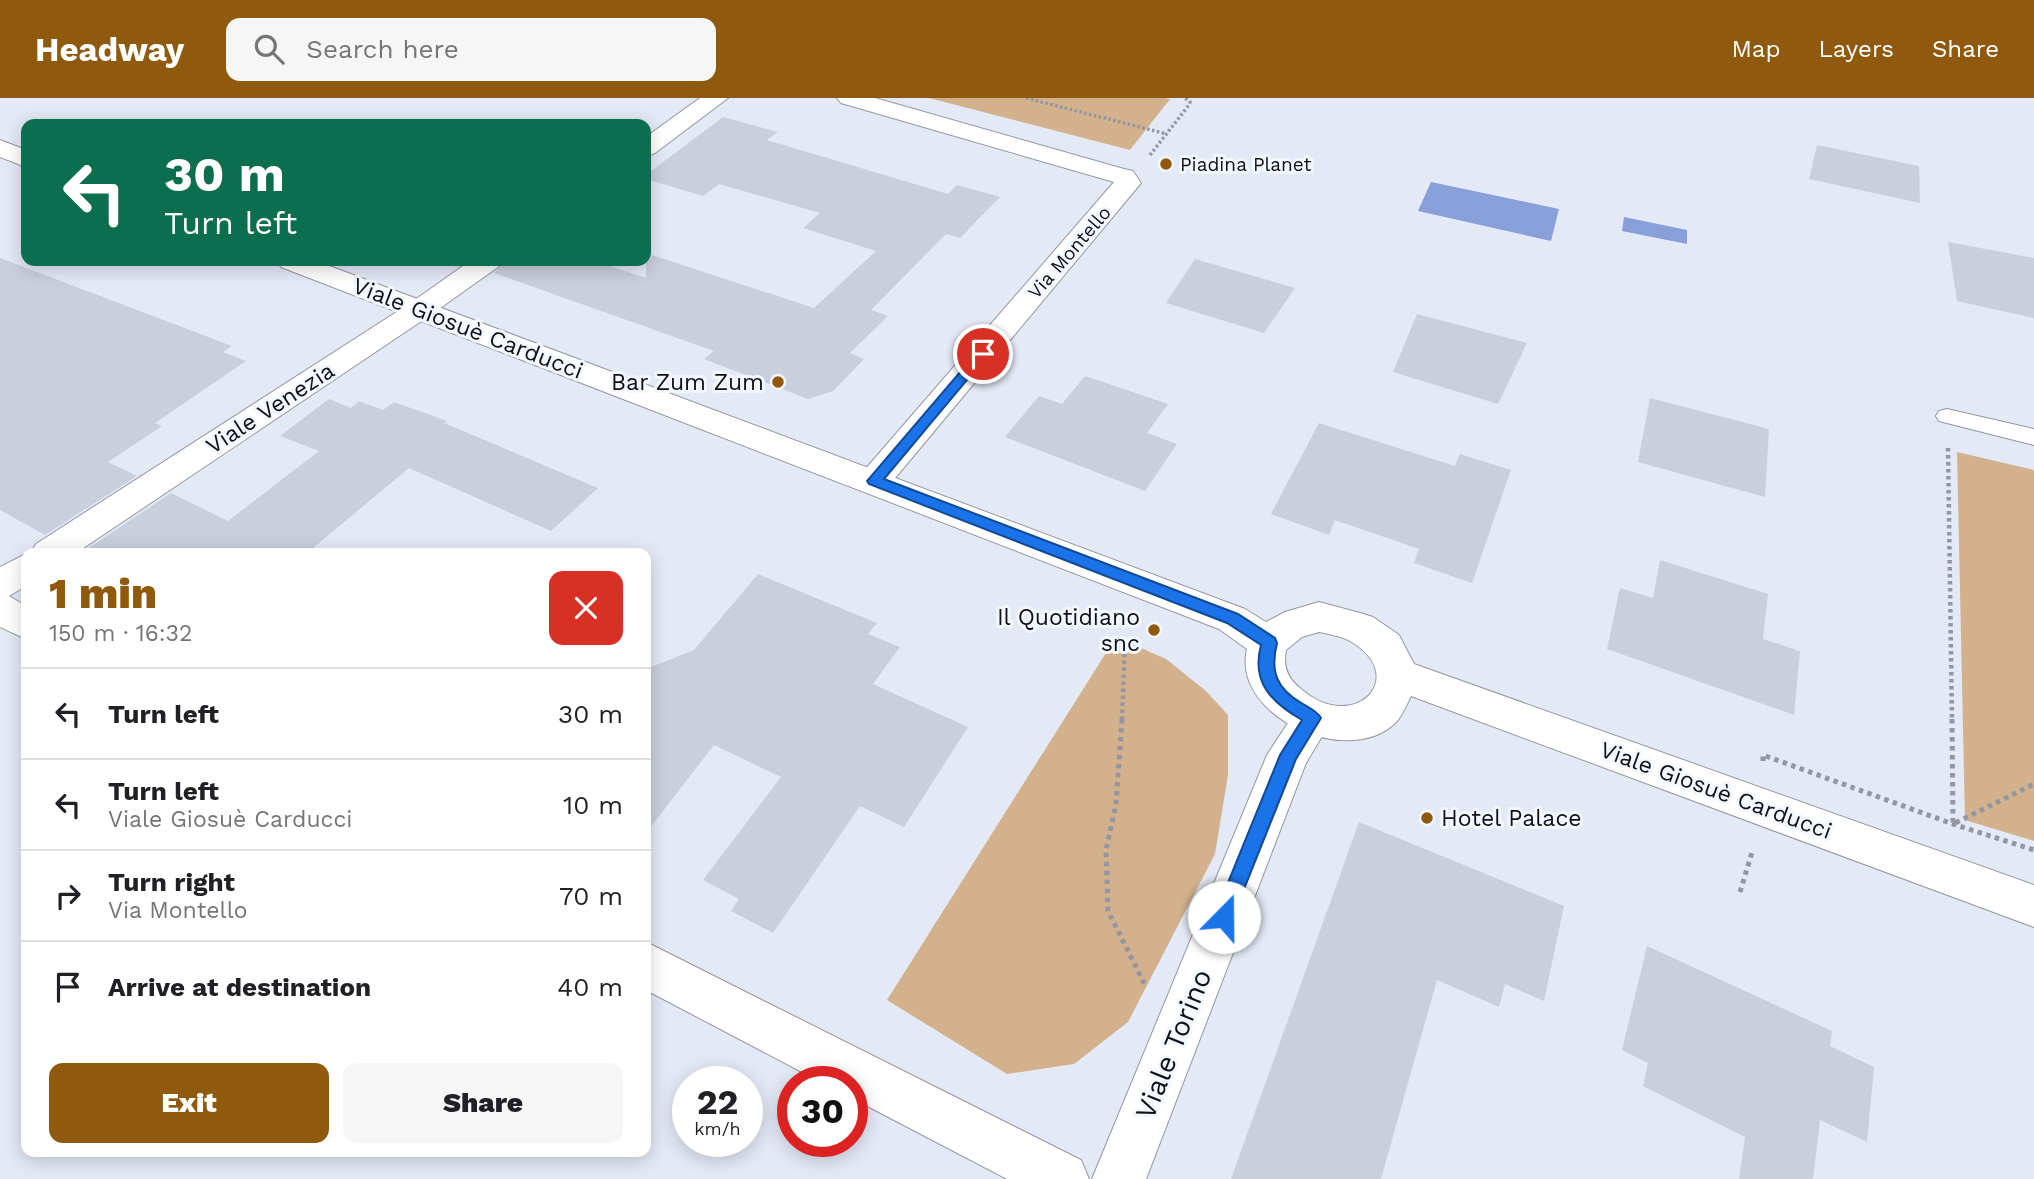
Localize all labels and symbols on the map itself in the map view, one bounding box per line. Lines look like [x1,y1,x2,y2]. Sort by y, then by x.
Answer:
place label: Piadina Planet [1180,153,1312,176]
marker: Piadina Planet [1158,156,1174,172]
street label: Via Montello [1023,201,1116,303]
street label: Viale Giosuè Carducci [349,272,587,385]
pin [953,324,1013,384]
street label: Viale Venezia [201,357,339,460]
place label: Bar Zum Zum [611,369,764,396]
marker: Bar Zum Zum [770,374,786,390]
place label: Il Quotidiano snc [997,604,1140,657]
marker: Il Quotidiano snc [1146,622,1162,638]
street label: Viale Giosuè Carducci [1596,736,1835,845]
place label: Hotel Palace [1441,805,1582,832]
marker: Hotel Palace [1419,810,1435,826]
position arrow [1187,880,1261,954]
street label: Viale Torino [1128,964,1218,1124]
speed limit sign: 30 [777,1066,868,1157]

